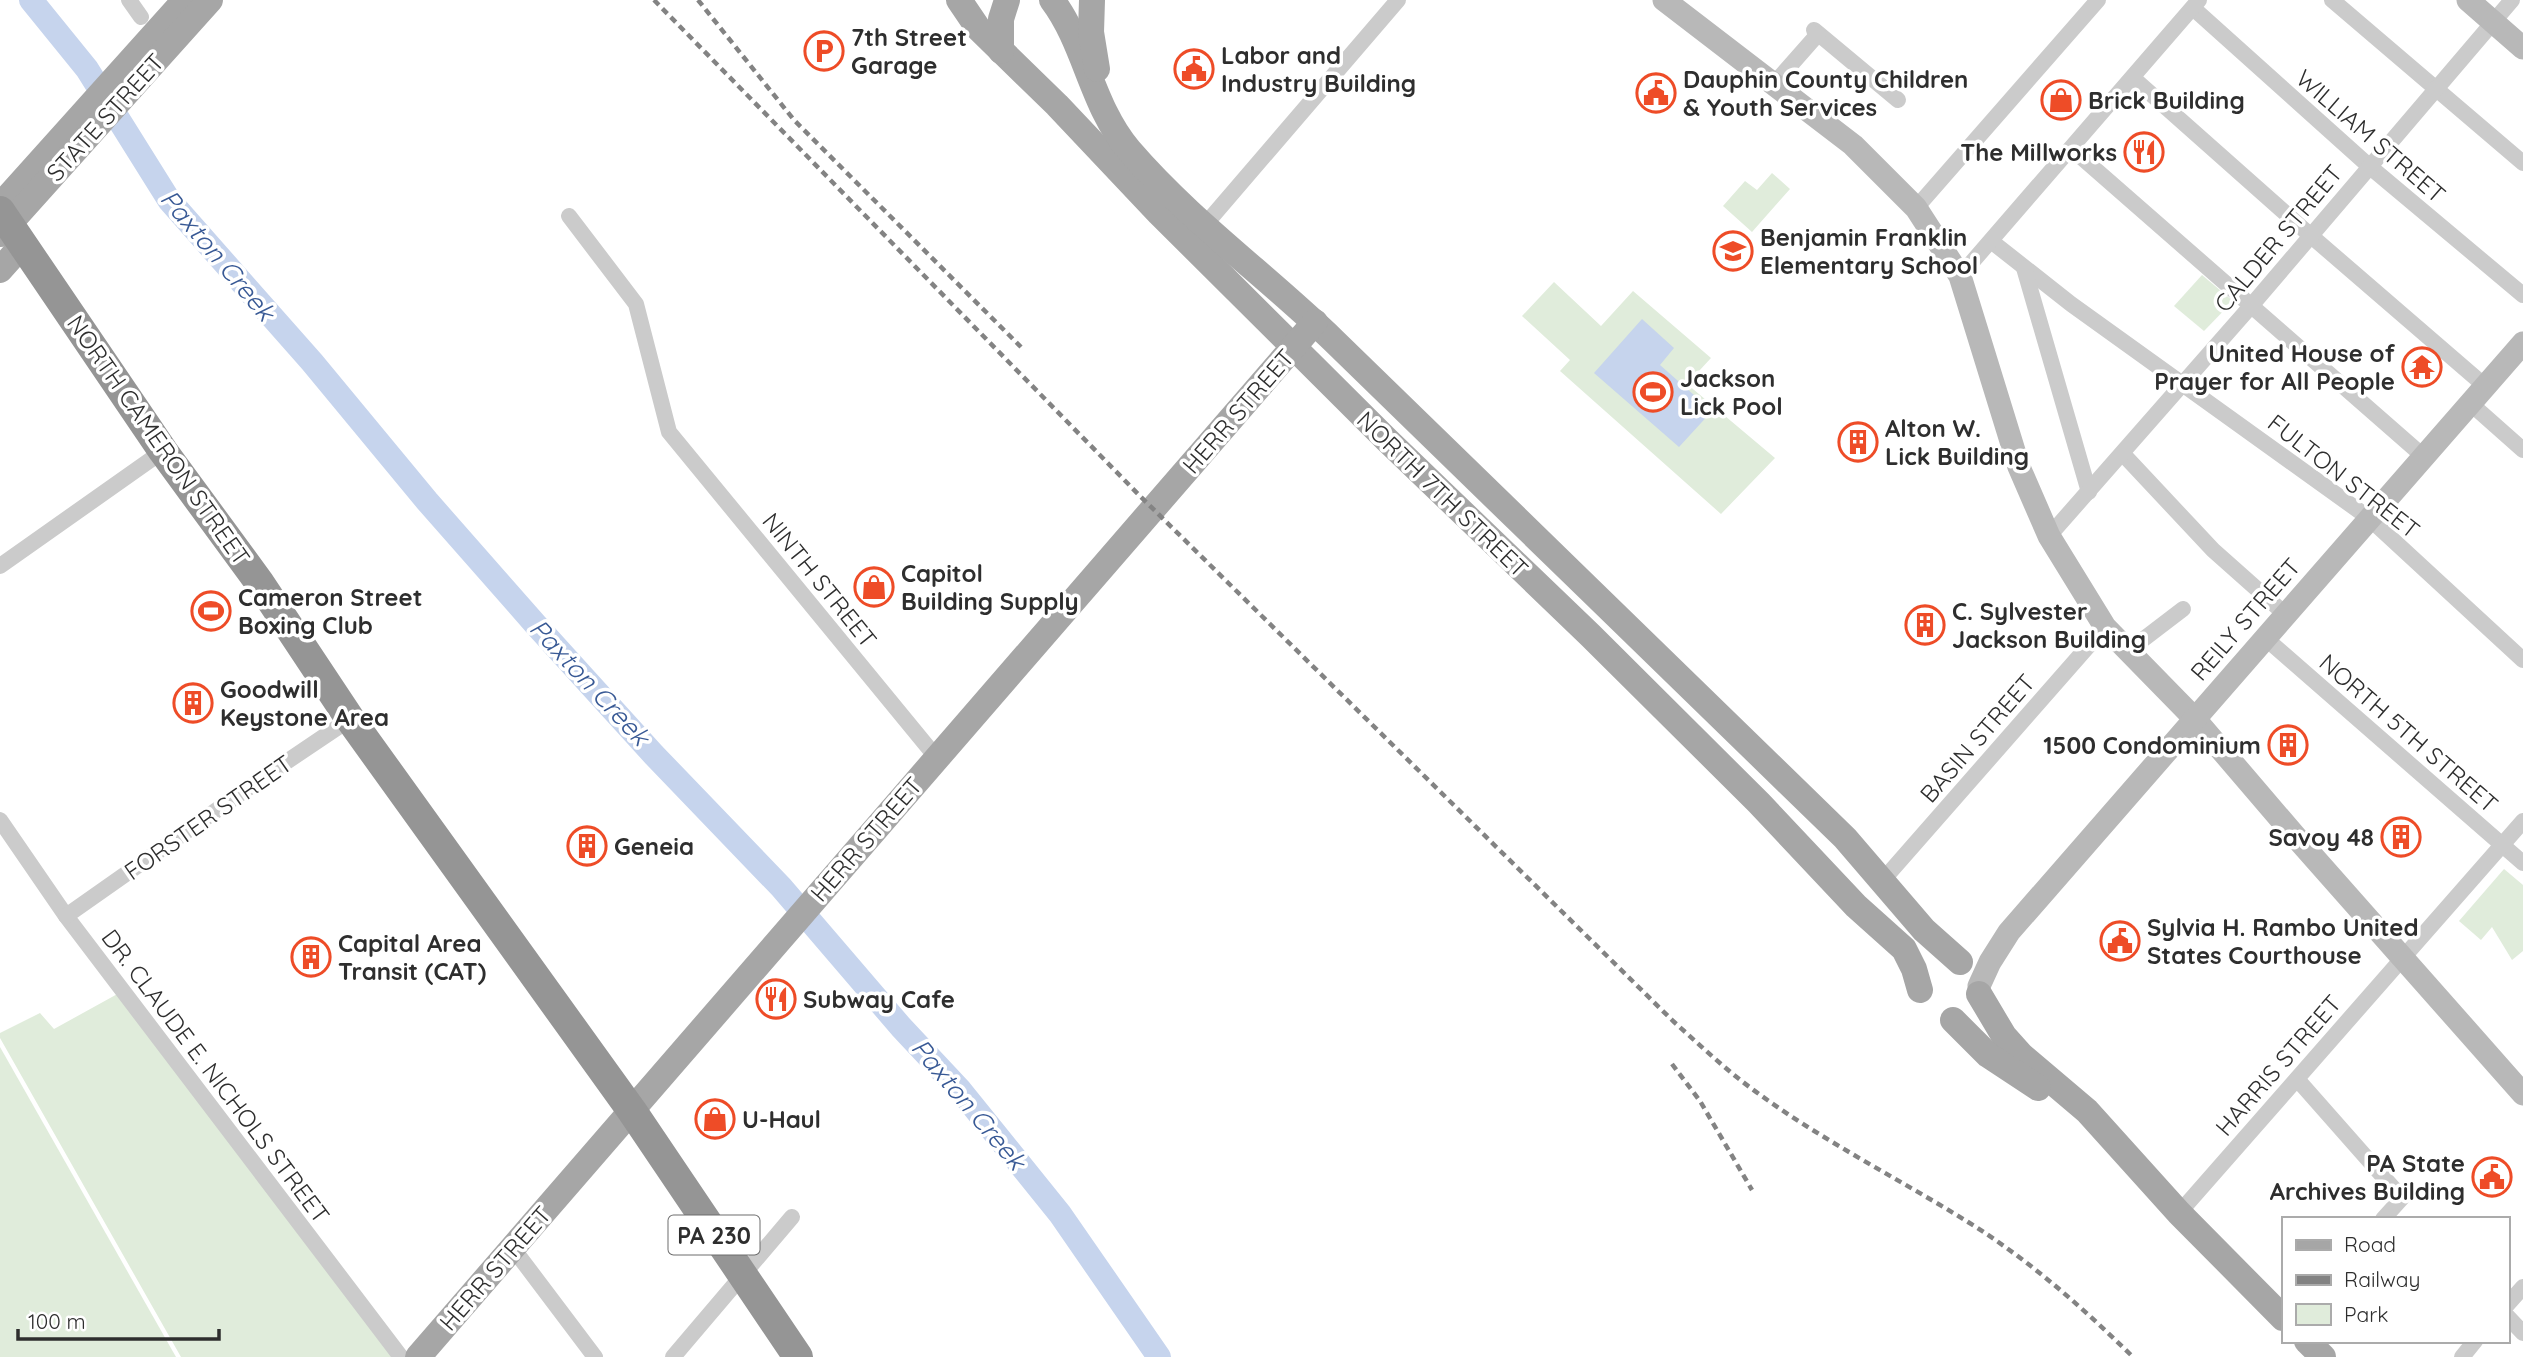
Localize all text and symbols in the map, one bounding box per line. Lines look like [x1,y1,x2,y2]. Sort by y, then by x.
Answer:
place label: 7th Street Garage [851,22,967,80]
parking icon: 7th Street Garage [803,30,845,72]
place label: Labor and Industry Building [1221,40,1416,98]
street label: STATE STREET [40,47,170,187]
public building icon: Labor and Industry Building [1173,48,1215,90]
street label: WILLIAM STREET [2290,63,2452,209]
place label: Dauphin County Children & Youth Services [1683,64,1968,122]
public building icon: Dauphin County Children & Youth Services [1635,72,1677,114]
shop icon: Brick Building [2040,79,2082,121]
place label: Brick Building [2088,85,2245,115]
restaurant icon: The Millworks [2123,131,2165,173]
place label: The Millworks [1960,137,2117,167]
street label: CALDER STREET [2208,158,2348,318]
water label: Paxton Creek [154,183,284,329]
place label: Benjamin Franklin Elementary School [1760,222,1978,280]
school or university icon: Benjamin Franklin Elementary School [1712,230,1754,272]
street label: NORTH CAMERON STREET [61,309,257,571]
place label: United House of Prayer for All People [2154,338,2395,396]
street label: HERR STREET [1176,342,1300,480]
temple icon: United House of Prayer for All People [2401,346,2443,388]
place label: Jackson Lick Pool [1680,363,1783,421]
sports icon: Jackson Lick Pool [1632,371,1674,413]
street label: NORTH 7TH STREET [1351,405,1535,583]
street label: FULTON STREET [2262,407,2426,545]
place label: Alton W. Lick Building [1885,413,2029,471]
building icon: Alton W. Lick Building [1837,421,1879,463]
street label: NINTH STREET [756,506,884,654]
street label: REILY STREET [2184,551,2306,687]
place label: Capitol Building Supply [901,558,1079,616]
shop icon: Capitol Building Supply [853,566,895,608]
place label: Cameron Street Boxing Club [238,582,422,640]
sports icon: Cameron Street Boxing Club [190,590,232,632]
place label: C. Sylvester Jackson Building [1952,596,2146,654]
building icon: C. Sylvester Jackson Building [1904,604,1946,646]
water label: Paxton Creek [523,612,658,754]
street label: NORTH 5TH STREET [2313,647,2505,819]
street label: BASIN STREET [1913,668,2041,808]
place label: Goodwill Keystone Area [220,674,389,732]
building icon: Goodwill Keystone Area [172,682,214,724]
building icon: 1500 Condominium [2267,724,2309,766]
place label: 1500 Condominium [2043,730,2261,760]
street label: FORSTER STREET [118,748,298,886]
street label: HERR STREET [804,770,928,908]
building icon: Savoy 48 [2380,816,2422,858]
place label: Savoy 48 [2268,822,2374,852]
building icon: Geneia [566,825,608,867]
place label: Geneia [614,831,694,861]
place label: Sylvia H. Rambo United States Courthouse [2147,912,2419,970]
public building icon: Sylvia H. Rambo United States Courthouse [2099,920,2141,962]
street label: DR. CLAUDE E. NICHOLS STREET [96,923,336,1229]
place label: Capital Area Transit (CAT) [338,928,486,986]
building icon: Capital Area Transit (CAT) [290,936,332,978]
restaurant icon: Subway Cafe [755,978,797,1020]
place label: Subway Cafe [803,984,955,1014]
street label: HARRIS STREET [2209,988,2347,1142]
water label: Paxton Creek [905,1032,1035,1178]
shop icon: U-Haul [694,1098,736,1140]
place label: U-Haul [742,1104,821,1134]
place label: PA State Archives Building [2270,1148,2465,1206]
public building icon: PA State Archives Building [2471,1156,2513,1198]
street label: HERR STREET [433,1199,557,1337]
road number: PA 230 [668,1216,760,1254]
legend [2282,1217,2509,1343]
text: Road [2344,1231,2396,1257]
text: Railway [2344,1266,2420,1292]
scale bar [18,1298,219,1342]
text: Park [2344,1301,2388,1327]
text: 100 m [28,1308,86,1334]

